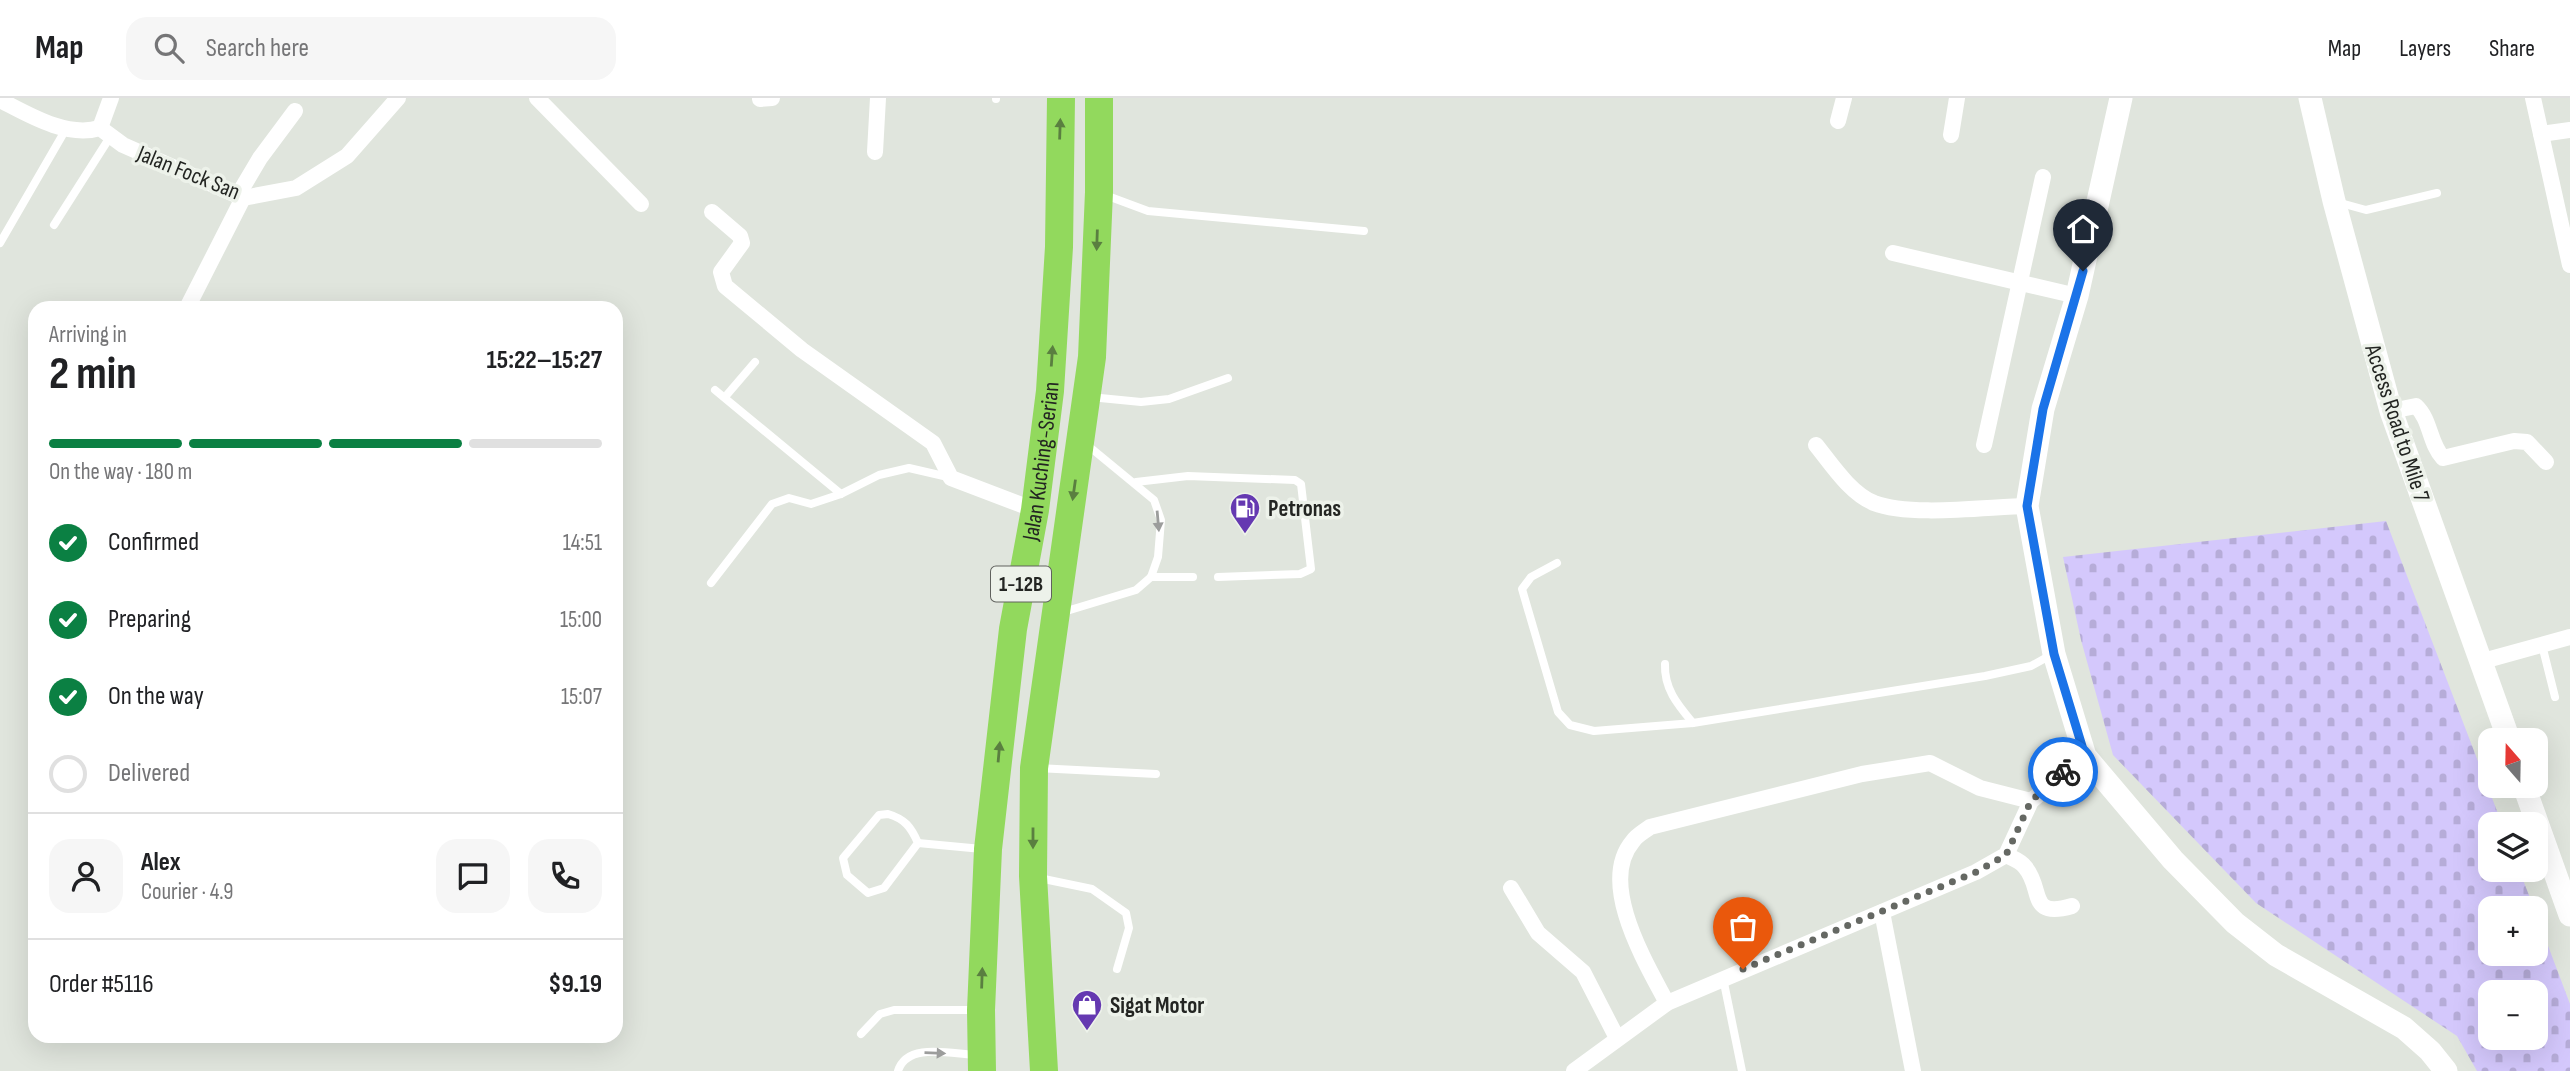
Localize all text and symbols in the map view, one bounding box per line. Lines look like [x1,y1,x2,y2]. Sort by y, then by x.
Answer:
search box [126,17,616,80]
text: Map [35,28,84,68]
icon: search [150,29,188,67]
text: Search here [206,33,309,64]
text: Map [2328,34,2361,63]
text: Layers [2399,34,2451,63]
text: Share [2489,34,2535,63]
one-way arrow [1054,118,1065,140]
street label: Jalan Fock San [132,139,244,206]
pin [2053,199,2113,271]
icon: home [2064,210,2102,248]
one-way arrow [1092,229,1103,251]
text: Arriving in [49,321,127,349]
street label: Access Road to Mile 7 [2358,340,2436,506]
text: 15:22–15:27 [486,345,602,376]
one-way arrow [1047,345,1058,367]
text: 2 min [49,347,137,402]
street label: Jalan Kuching-Serian [1016,381,1066,544]
text: On the way · 180 m [49,458,192,486]
one-way arrow [1069,480,1080,502]
fuel station icon: Petronas [1228,491,1262,535]
place label: Petronas [1268,495,1341,523]
one-way arrow [1153,510,1164,532]
icon: check [49,524,87,562]
text: Confirmed [108,527,199,558]
text: 14:51 [563,529,602,557]
road number: 1-12B [991,566,1051,602]
icon: check [49,601,87,639]
text: Preparing [108,604,191,635]
text: 15:00 [560,606,602,634]
icon: check [49,678,87,716]
text: On the way [108,681,204,712]
text: 15:07 [561,683,602,711]
north arrow [2478,728,2548,798]
map controls [2478,728,2548,1050]
courier [2028,737,2098,807]
one-way arrow [994,740,1005,762]
icon: bike [2044,753,2082,791]
text: Delivered [108,758,190,789]
button: layers [2478,812,2548,882]
one-way arrow [1027,827,1039,849]
button: person [49,839,123,913]
button: chat [436,839,510,913]
button: phone [528,839,602,913]
text: Alex [141,847,181,878]
text: Courier · 4.9 [141,878,233,906]
button: + [2478,896,2548,966]
pin [1713,897,1773,969]
icon: bag [1724,908,1762,946]
one-way arrow [976,967,988,989]
text: Order #5116 [49,969,154,1000]
text: $9.19 [548,969,602,1000]
button: − [2478,980,2548,1050]
shop icon: Sigat Motor [1070,988,1104,1032]
place label: Sigat Motor [1110,992,1204,1020]
one-way arrow [924,1048,946,1059]

